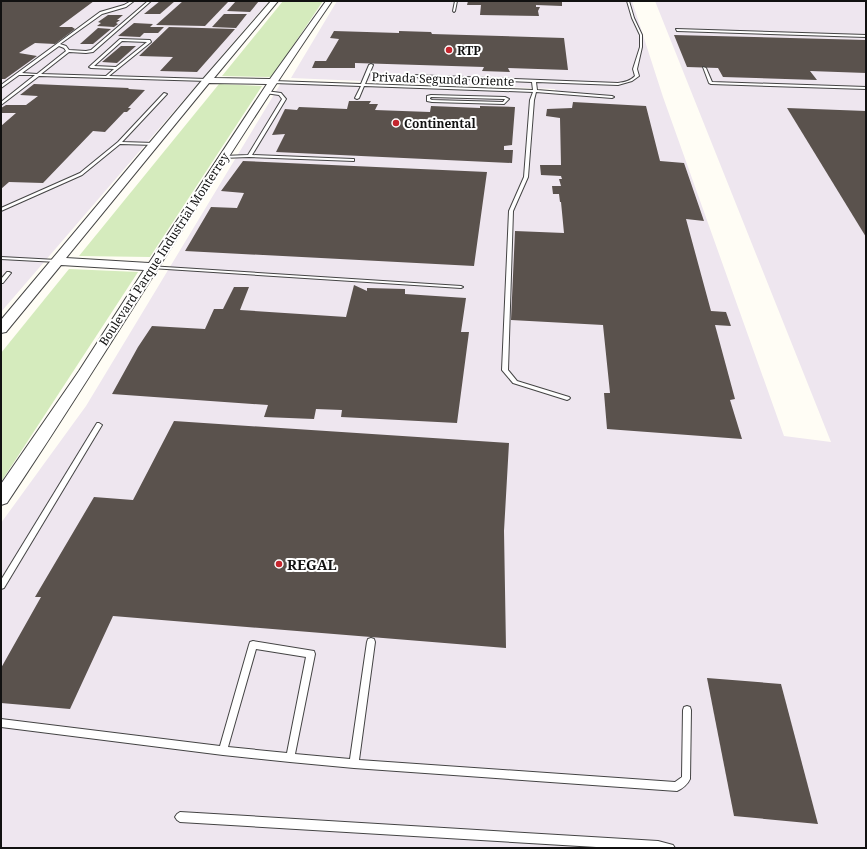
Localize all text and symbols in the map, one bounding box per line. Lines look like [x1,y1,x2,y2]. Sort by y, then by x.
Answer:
place label: RTP [457,42,481,59]
marker: RTP [444,45,454,55]
street label: Privada Segunda Oriente [371,68,515,90]
place label: Continental [404,115,476,132]
marker: Continental [391,118,401,128]
street label: Boulevard Parque Industrial Monterrey [95,149,233,349]
place label: REGAL [287,555,337,574]
marker: REGAL [274,559,284,569]

